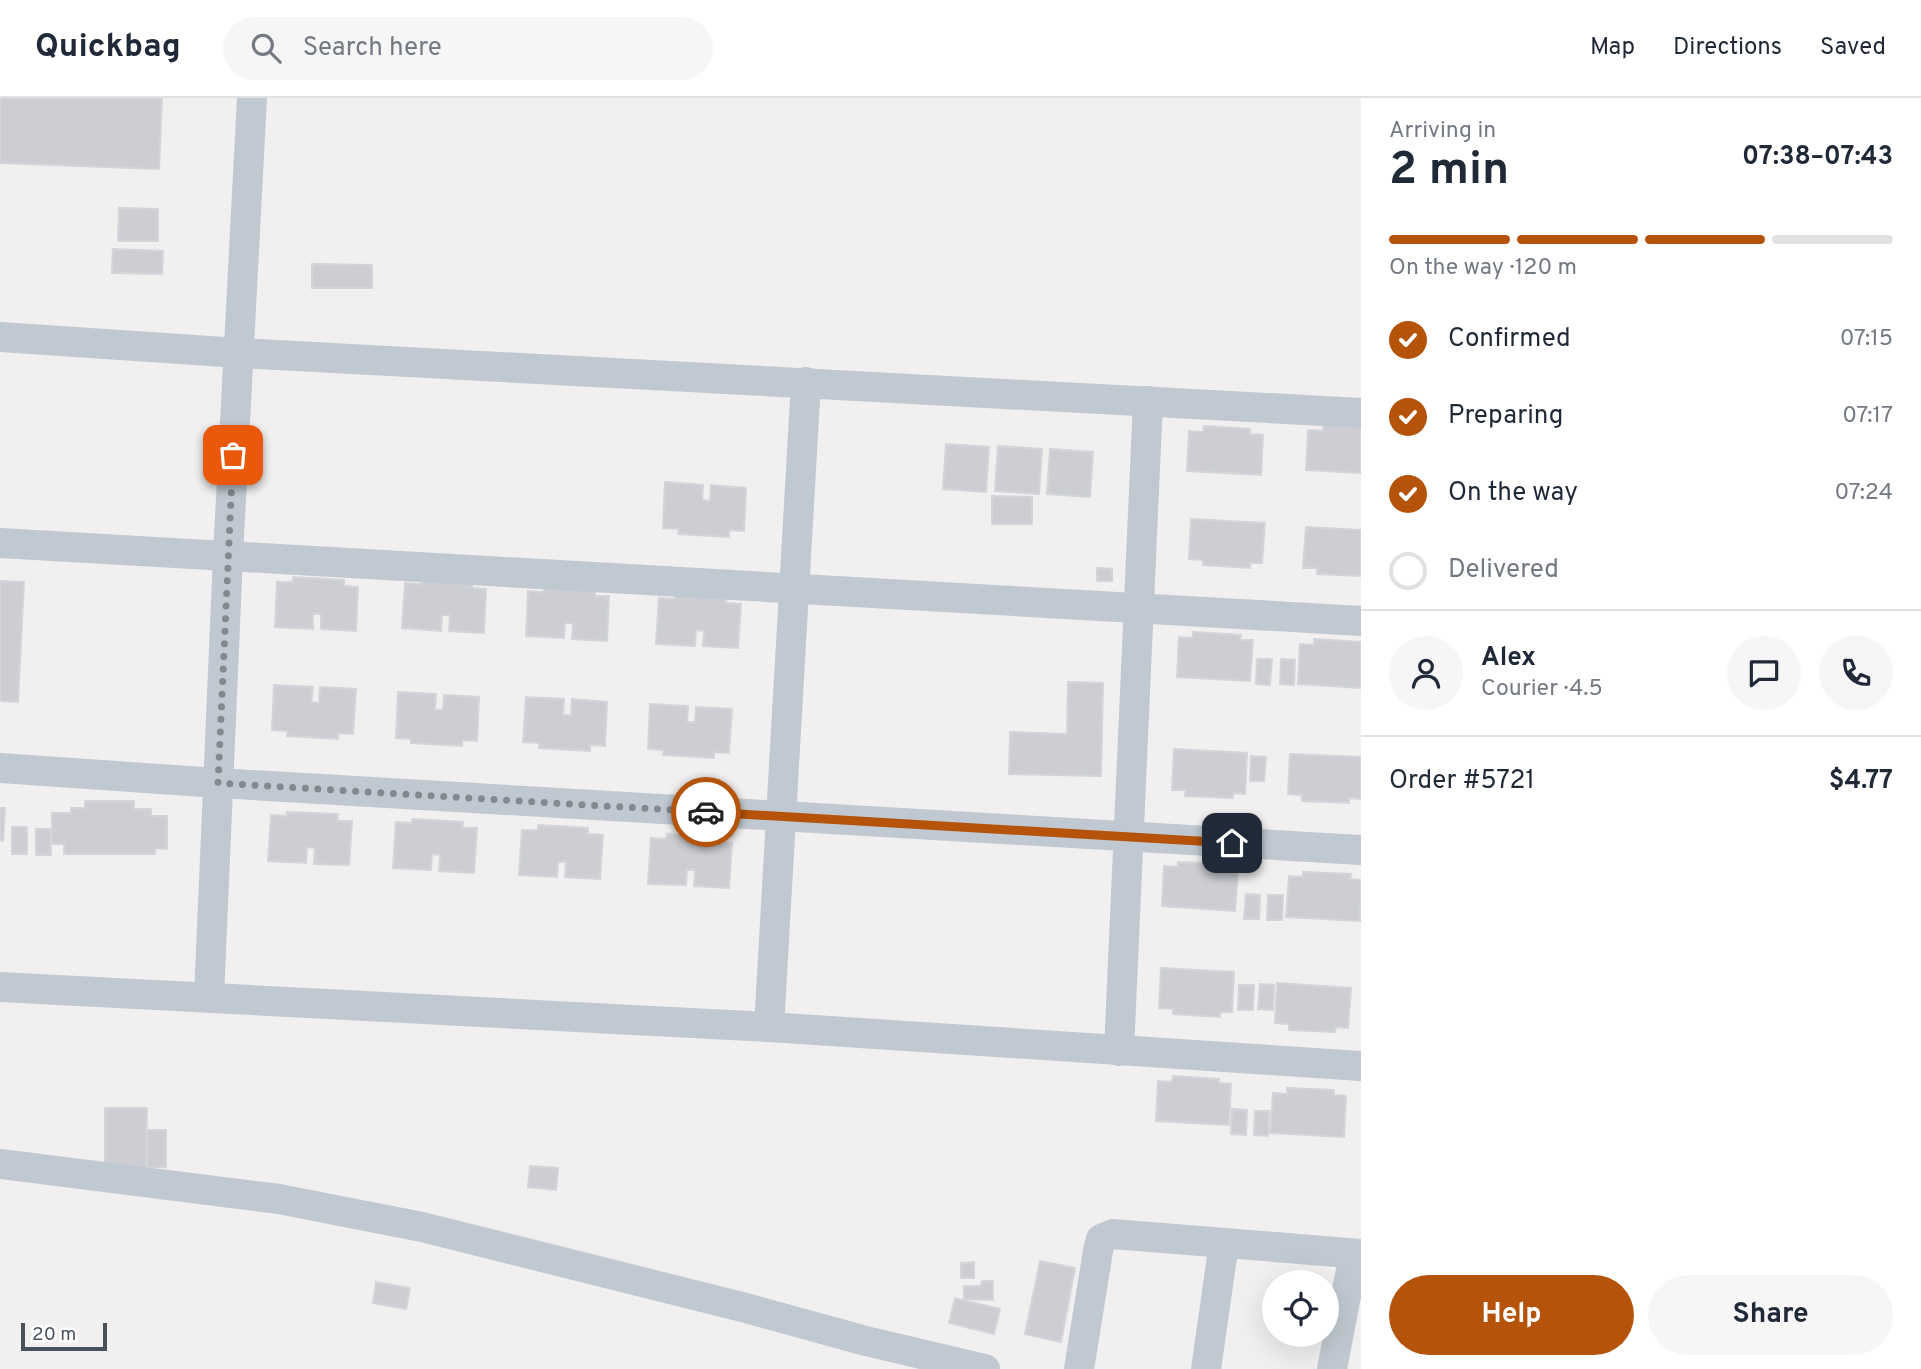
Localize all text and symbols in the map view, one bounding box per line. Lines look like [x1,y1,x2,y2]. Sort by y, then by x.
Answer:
search box [223,17,713,80]
text: Quickbag [35,27,181,69]
icon: search [247,29,285,67]
text: Search here [303,32,442,65]
text: Map [1590,33,1635,63]
text: Directions [1673,33,1782,63]
text: Saved [1820,33,1886,63]
text: Arriving in [1389,117,1496,146]
text: 07:38–07:43 [1742,141,1893,174]
text: 2 min [1389,142,1509,201]
text: On the way · 120 m [1389,254,1577,283]
icon: check [1389,321,1427,359]
text: Confirmed [1448,323,1571,356]
text: 07:15 [1840,325,1893,354]
icon: check [1389,398,1427,436]
text: Preparing [1448,400,1563,433]
text: 07:17 [1842,402,1893,431]
pin [203,425,263,485]
icon: bag [214,436,252,474]
icon: check [1389,475,1427,513]
text: On the way [1448,477,1578,510]
text: 07:24 [1835,479,1893,508]
text: Delivered [1448,554,1559,587]
button: person [1389,636,1463,710]
button: chat [1727,636,1801,710]
button: phone [1819,636,1893,710]
text: Alex [1481,642,1536,675]
text: Courier · 4.5 [1481,675,1603,704]
text: Order #5721 [1389,765,1535,798]
text: $4.77 [1829,765,1893,798]
courier [671,777,741,847]
icon: car [687,793,725,831]
pin [1202,813,1262,873]
icon: home [1213,824,1251,862]
map controls [1262,1270,1339,1347]
button: locate [1262,1270,1339,1347]
button: Help [1389,1275,1634,1355]
button: Share [1648,1275,1893,1355]
scale bar [21,1320,107,1352]
text: 20 m [32,1323,76,1347]

